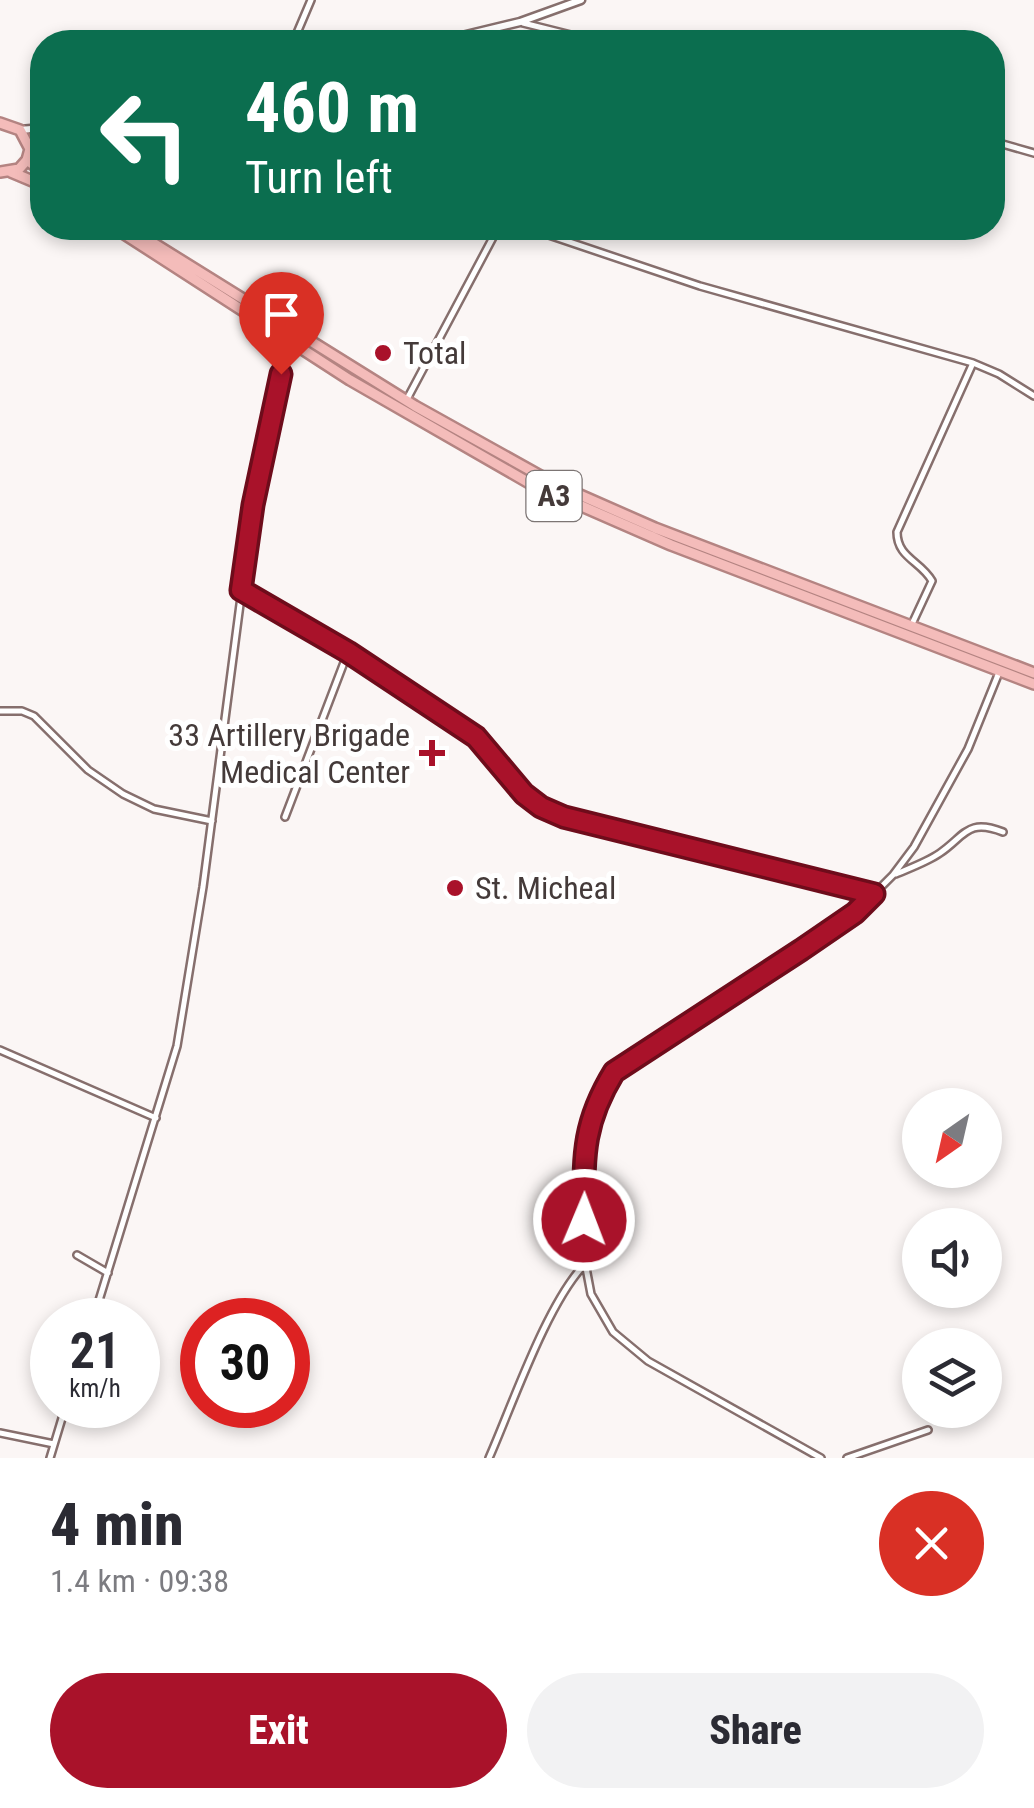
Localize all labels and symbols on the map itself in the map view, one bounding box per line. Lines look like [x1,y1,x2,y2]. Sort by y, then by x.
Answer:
pin [239,272,324,375]
place label: Total [403,334,466,372]
marker: Total [372,342,394,364]
road number: A3 [526,471,582,521]
place label: 33 Artillery Brigade Medical Center [168,716,410,791]
marker: 33 Artillery Brigade Medical Center [419,740,445,766]
place label: St. Micheal [475,869,616,907]
marker: St. Micheal [444,877,466,899]
north arrow [902,1088,1002,1188]
position arrow [532,1168,636,1272]
speed limit sign: 30 [180,1298,310,1428]

